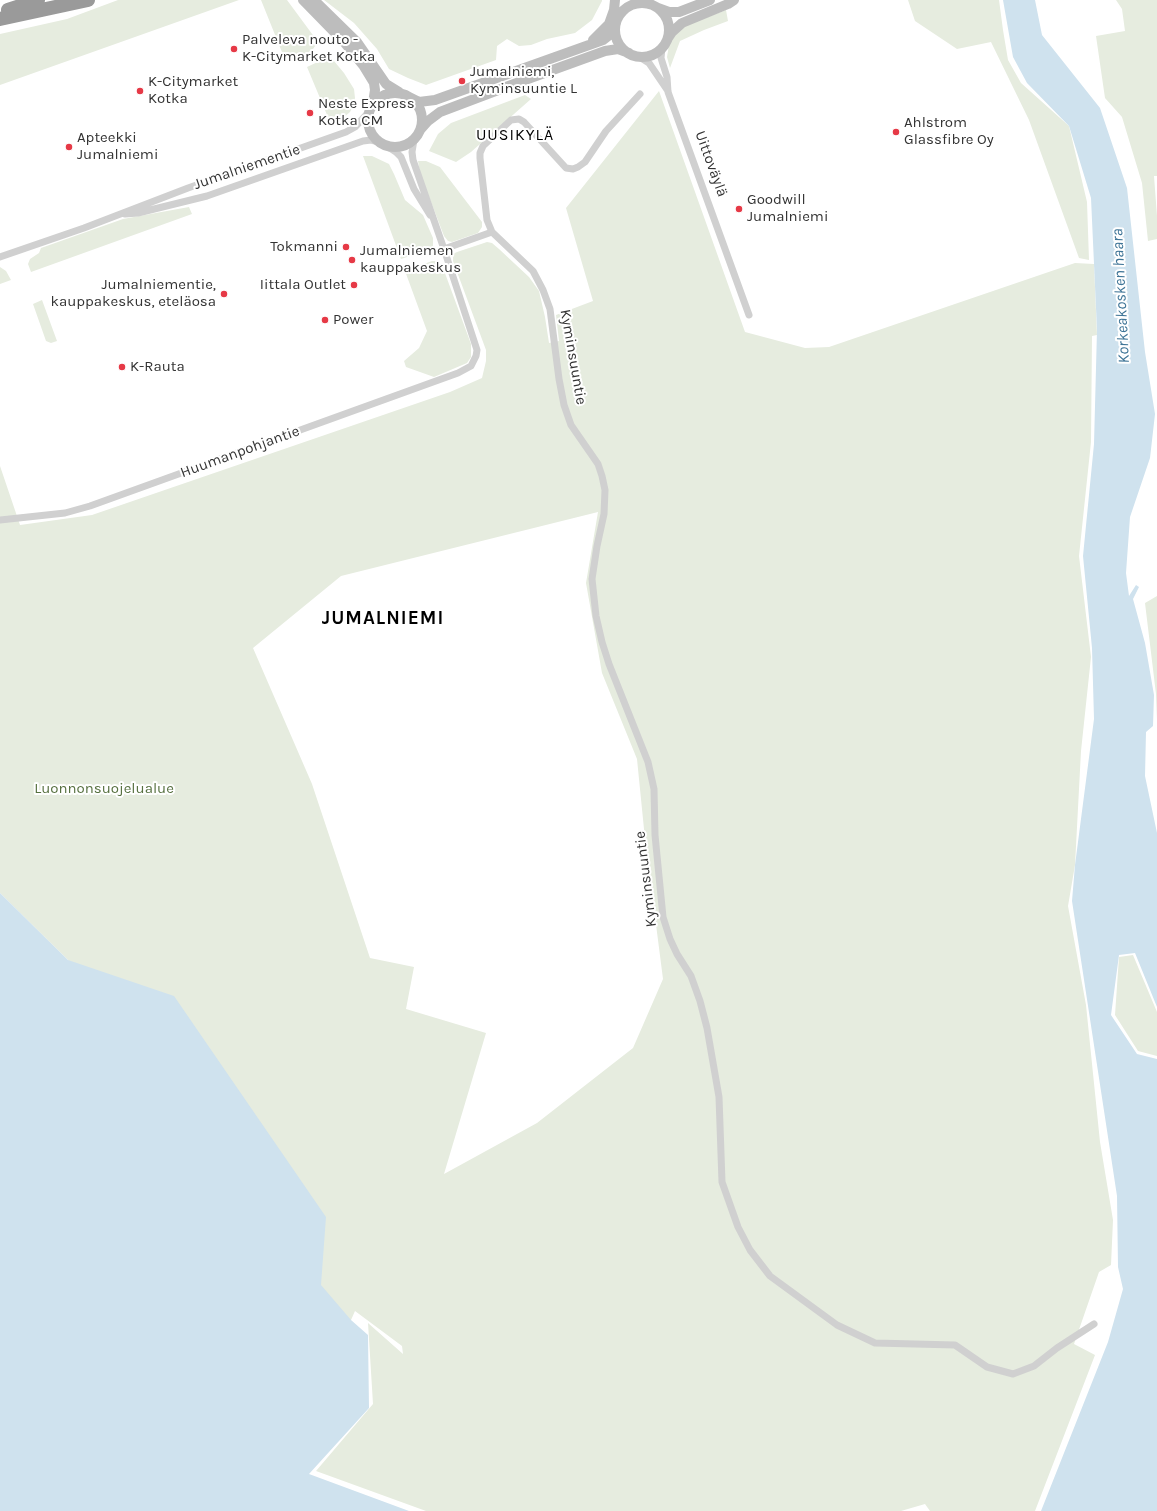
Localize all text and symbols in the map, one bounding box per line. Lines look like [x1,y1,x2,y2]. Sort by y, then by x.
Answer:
place label: Palveleva nouto - K-Citymarket Kotka [242,31,375,66]
marker: Palveleva nouto - K-Citymarket Kotka [229,44,239,54]
place label: Jumalniemi, Kyminsuuntie L [470,63,577,98]
place label: K-Citymarket Kotka [148,73,238,108]
marker: Jumalniemi, Kyminsuuntie L [457,76,467,86]
marker: K-Citymarket Kotka [135,86,145,96]
place label: Neste Express Kotka CM [318,95,415,130]
marker: Neste Express Kotka CM [305,108,315,118]
place label: Ahlstrom Glassfibre Oy [904,114,994,149]
district label: UUSIKYLÄ [476,125,554,145]
marker: Ahlstrom Glassfibre Oy [891,127,901,137]
place label: Apteekki Jumalniemi [77,129,158,164]
street label: Uittoväylä [691,129,731,199]
street label: Jumalniementie [191,140,303,194]
marker: Apteekki Jumalniemi [64,142,74,152]
place label: Goodwill Jumalniemi [747,191,828,226]
marker: Goodwill Jumalniemi [734,204,744,214]
water label: Korkeakosken haara [1108,228,1134,364]
place label: Tokmanni [270,238,338,256]
marker: Tokmanni [341,242,351,252]
place label: Jumalniemen kauppakeskus [360,242,461,277]
marker: Jumalniemen kauppakeskus [347,255,357,265]
place label: Jumalniementie, kauppakeskus, eteläosa [50,276,216,311]
place label: Iittala Outlet [260,276,346,294]
marker: Iittala Outlet [349,280,359,290]
marker: Jumalniementie, kauppakeskus, eteläosa [219,289,229,299]
street label: Kyminsuuntie [556,308,590,406]
place label: Power [333,311,373,329]
marker: Power [320,315,330,325]
place label: K-Rauta [130,358,185,376]
marker: K-Rauta [117,362,127,372]
street label: Huumanpohjantie [178,422,302,482]
district label: JUMALNIEMI [322,608,444,630]
park label: Luonnonsuojelualue [34,780,174,798]
street label: Kyminsuuntie [631,830,661,928]

